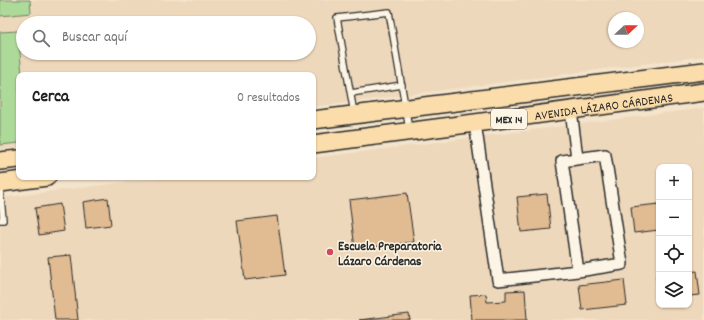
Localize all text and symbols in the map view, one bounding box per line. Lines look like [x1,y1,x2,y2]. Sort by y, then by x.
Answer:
north arrow [608,12,644,48]
search box [16,16,316,60]
icon: search [30,27,52,49]
text: Buscar aquí [62,27,127,49]
text: Cerca [32,86,69,110]
text: 0 resultados [237,89,300,108]
street label: AVENIDA LÁZARO CÁRDENAS [533,89,675,127]
road number: MEX 14 [491,109,527,129]
map controls [656,164,692,308]
button: + [656,164,692,200]
button: − [656,200,692,236]
button: locate [656,236,692,272]
place label: Escuela Preparatoria Lázaro Cárdenas [338,238,442,272]
marker: Escuela Preparatoria Lázaro Cárdenas [325,247,335,257]
button: layers [656,272,692,308]

